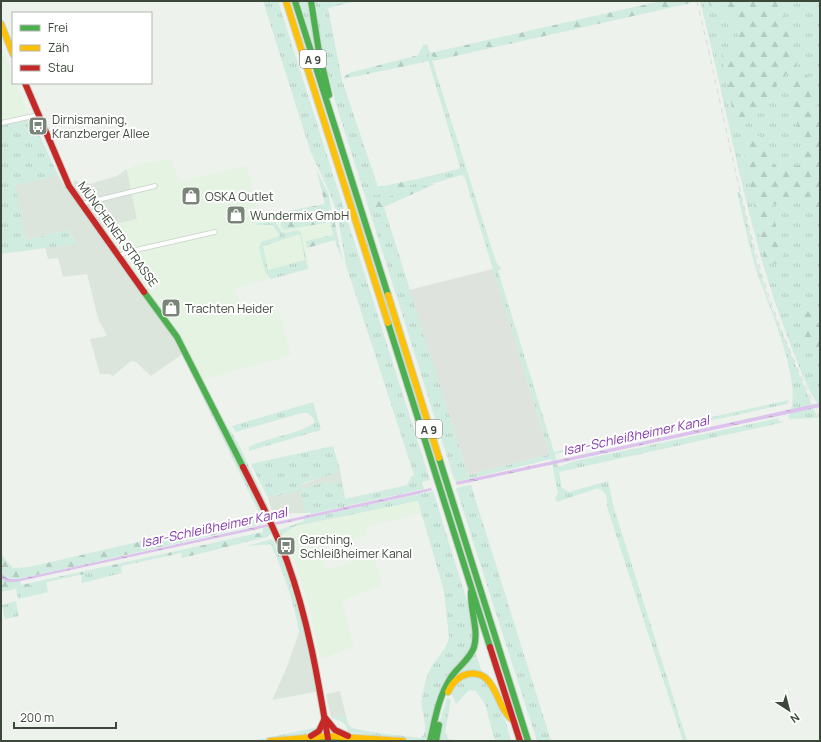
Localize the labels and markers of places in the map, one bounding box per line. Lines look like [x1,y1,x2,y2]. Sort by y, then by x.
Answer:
place label: Dirnismaning, Kranzberger Allee [52,111,150,142]
bus stop icon: Dirnismaning, Kranzberger Allee [27,115,49,137]
shop icon: OSKA Outlet [180,185,202,207]
place label: OSKA Outlet [205,188,274,205]
shop icon: Wundermix GmbH [225,204,247,226]
place label: Wundermix GmbH [250,207,349,224]
shop icon: Trachten Heider [160,297,182,319]
place label: Trachten Heider [185,300,274,317]
place label: Garching, Schleißheimer Kanal [300,531,412,562]
bus stop icon: Garching, Schleißheimer Kanal [275,535,297,557]

